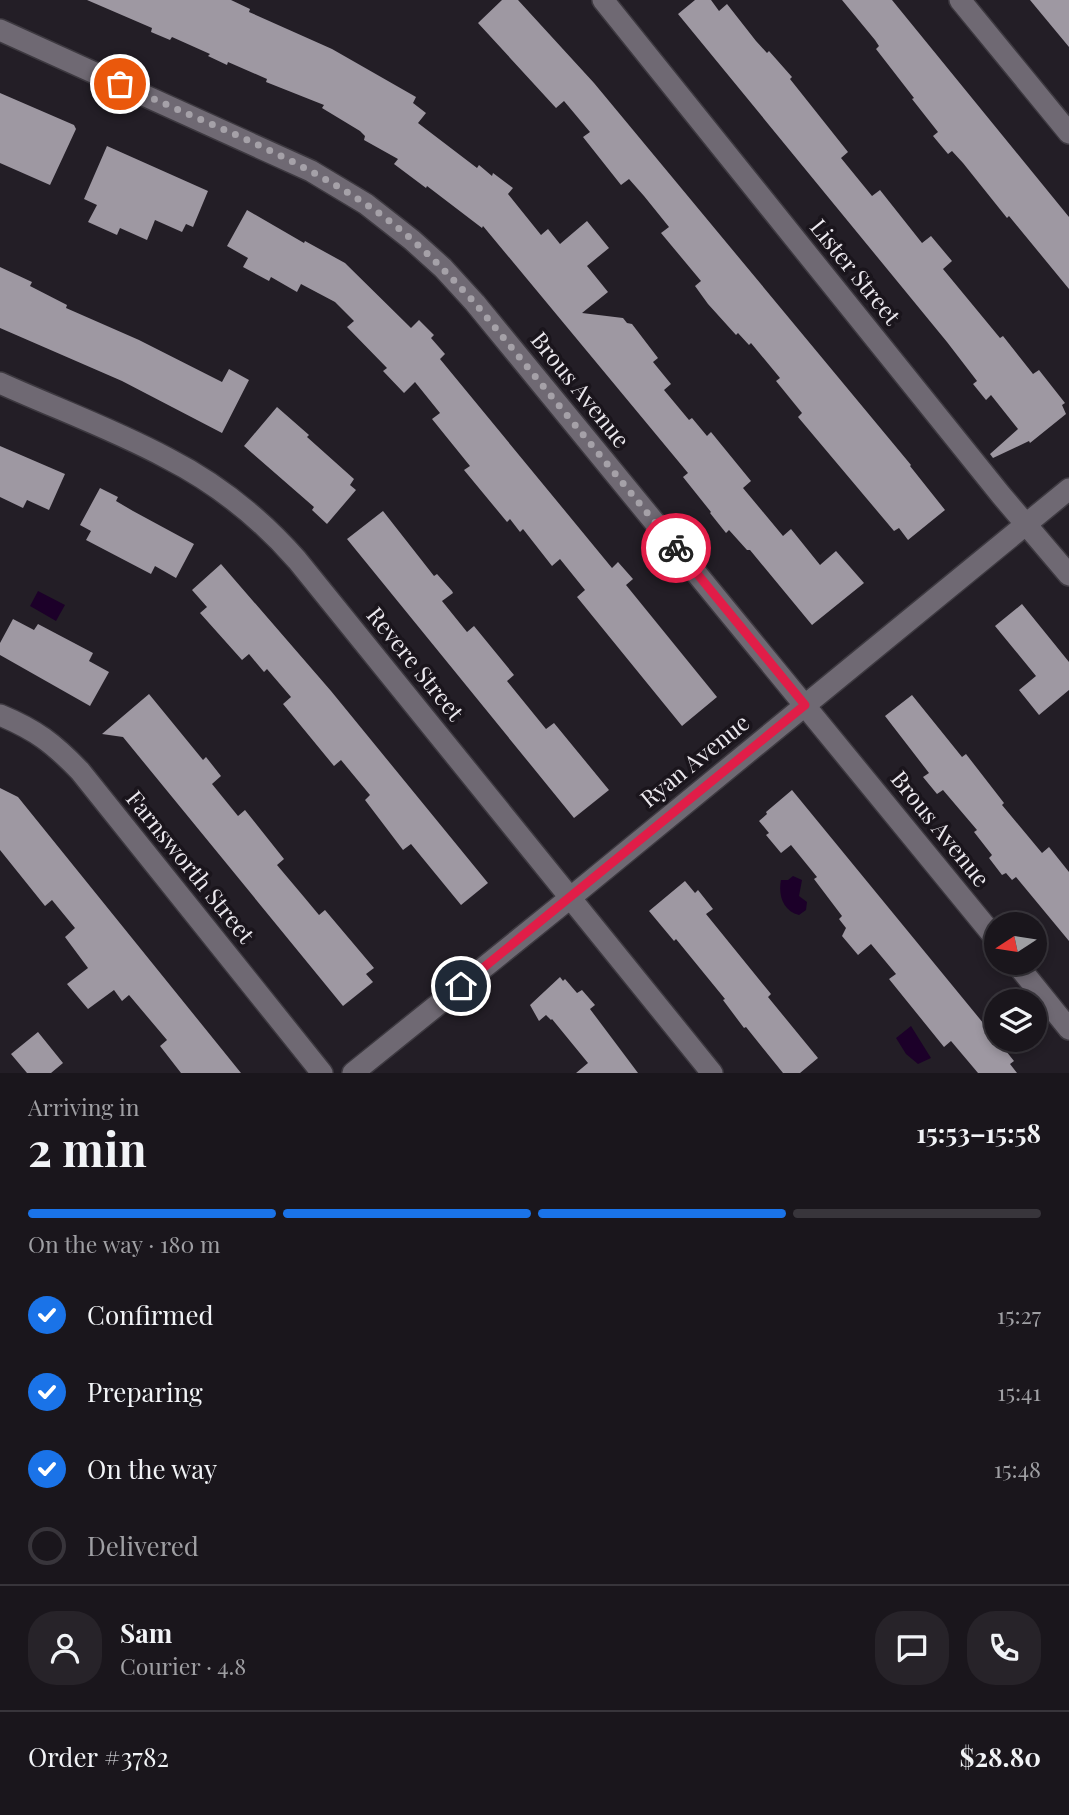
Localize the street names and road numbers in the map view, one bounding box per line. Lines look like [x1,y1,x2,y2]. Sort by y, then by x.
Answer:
street label: Lister Street [804,212,909,331]
street label: Brous Avenue [525,324,638,454]
street label: Revere Street [361,600,472,727]
street label: Ryan Avenue [633,706,755,813]
street label: Brous Avenue [885,763,998,893]
street label: Farnsworth Street [120,783,263,950]

